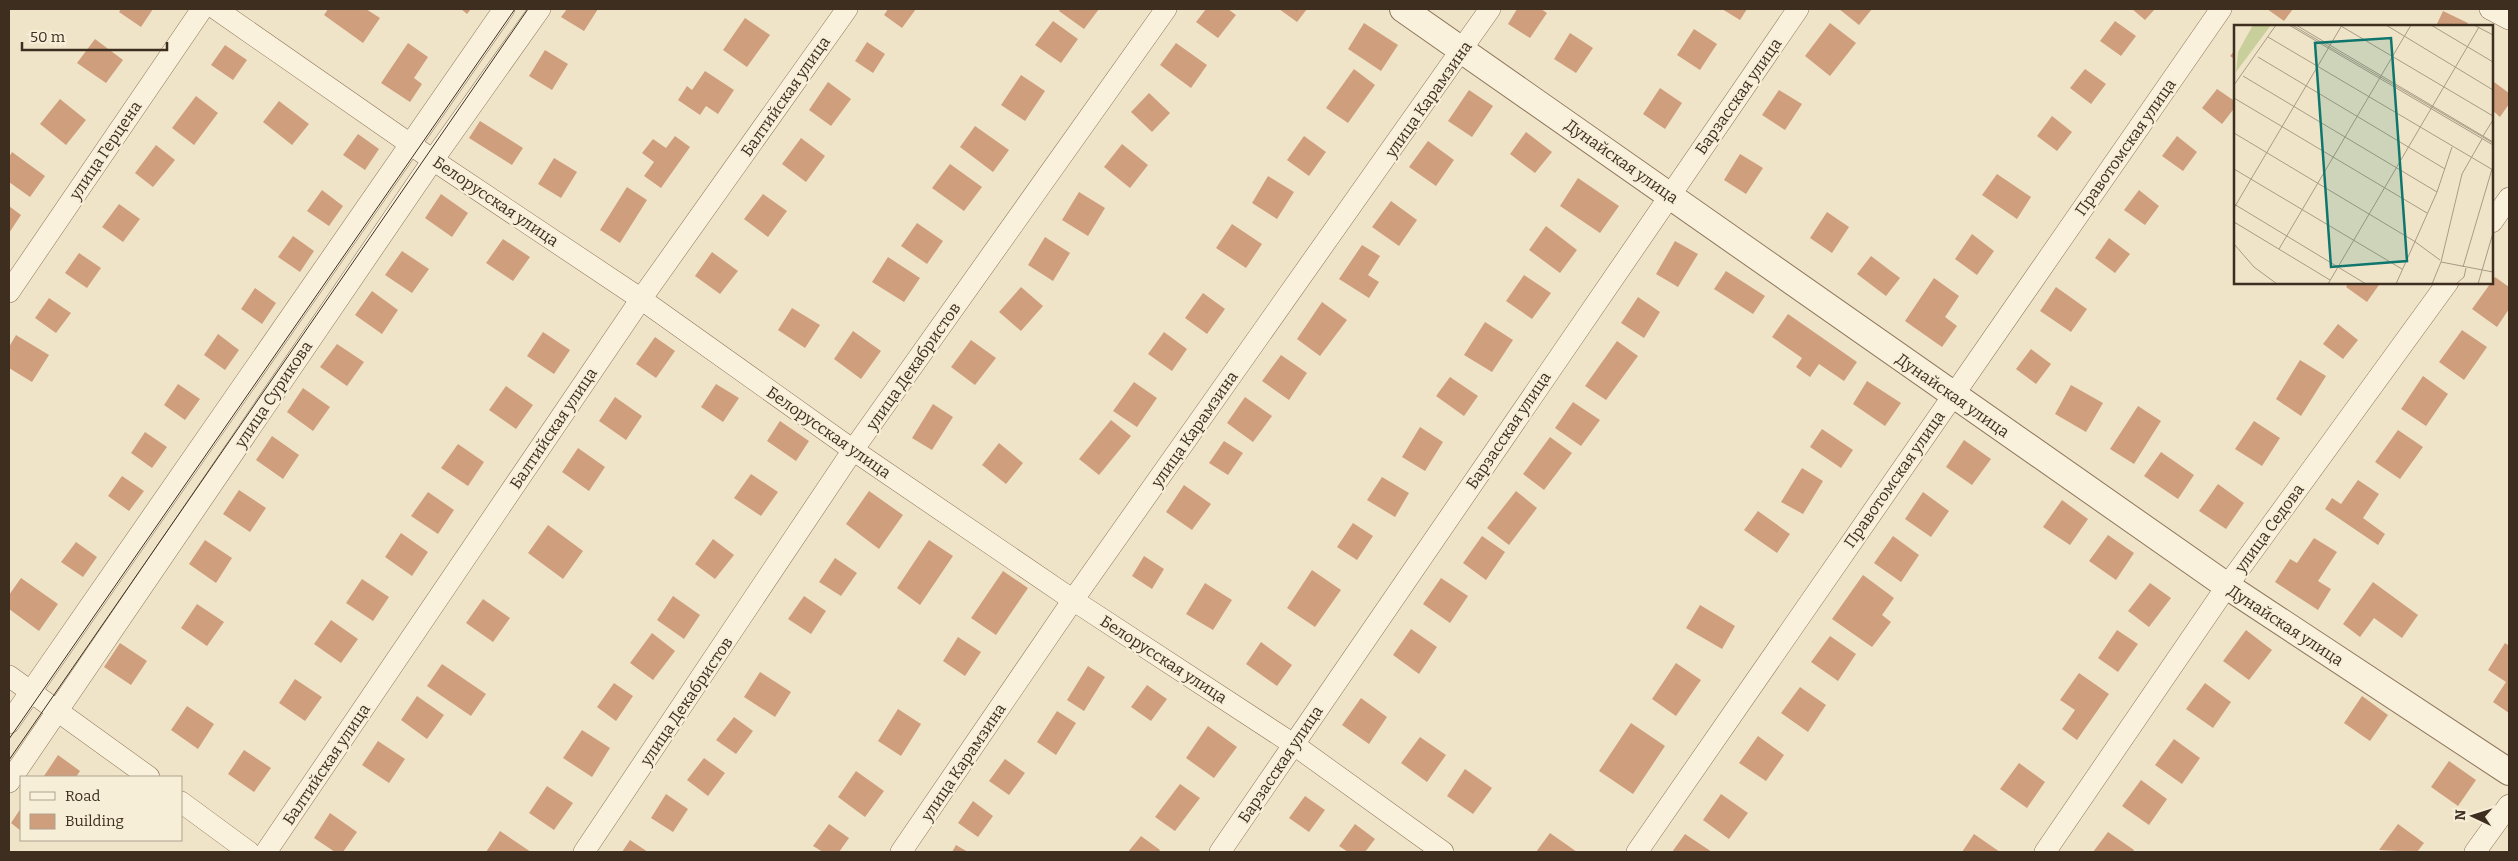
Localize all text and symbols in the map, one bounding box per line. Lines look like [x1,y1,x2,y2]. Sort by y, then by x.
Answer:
scale bar [22,20,168,52]
inset map [2234,25,2493,284]
text: 50 m [30,28,66,46]
street label: Балтийская улица [737,32,834,160]
street label: Барзасская улица [1691,34,1786,158]
street label: улица Карамзина [1381,37,1476,162]
street label: Правотомская улица [2071,75,2180,219]
street label: улица Герцена [65,97,145,204]
street label: Дунайская улица [1561,115,1682,208]
street label: Белорусская улица [429,152,562,251]
street label: улица Декабристов [862,299,965,435]
street label: улица Сурикова [230,337,316,452]
street label: Дунайская улица [1892,349,2013,442]
street label: Балтийская улица [506,364,601,493]
street label: улица Карамзина [1147,367,1242,492]
street label: Барзасская улица [1462,368,1555,493]
street label: Белорусская улица [763,382,895,483]
street label: Правотомская улица [1840,407,1949,551]
street label: улица Седова [2230,480,2308,577]
street label: Дунайская улица [2224,581,2347,670]
street label: Белорусская улица [1097,611,1231,708]
street label: улица Декабристов [636,633,737,770]
street label: Балтийская улица [279,700,374,829]
street label: улица Карамзина [916,700,1010,826]
street label: Барзасская улица [1234,702,1327,827]
legend [20,776,182,841]
text: Road [65,787,100,805]
north arrow [2448,791,2498,841]
text: N [2452,809,2469,821]
text: Building [65,812,124,830]

